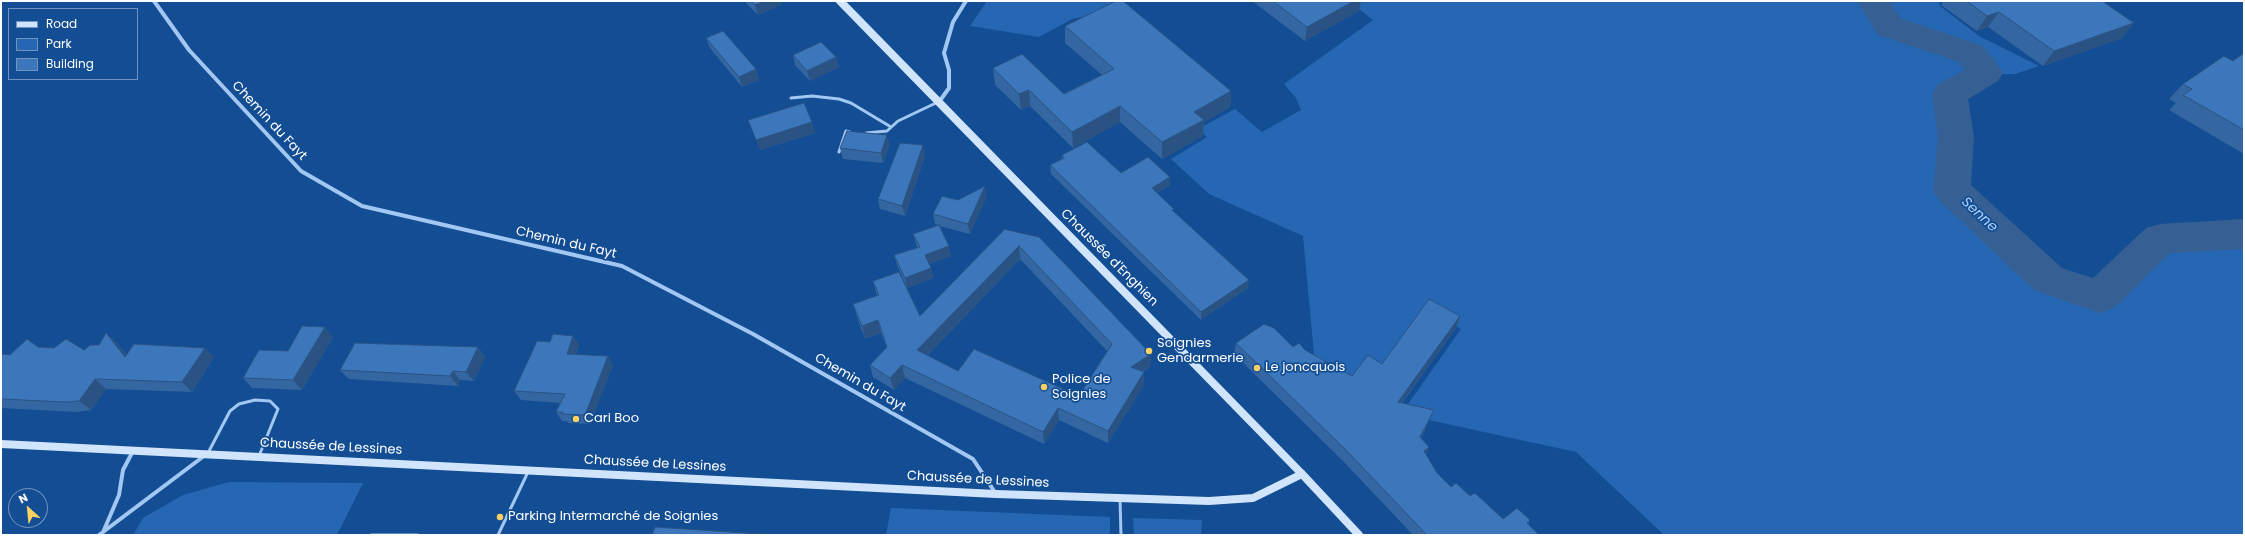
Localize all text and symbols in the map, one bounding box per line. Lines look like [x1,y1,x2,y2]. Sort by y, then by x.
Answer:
legend [8,8,138,80]
text: Road [46,15,77,32]
text: Park [46,35,72,52]
text: Building [46,55,94,72]
street label: Chemin du Fayt [228,78,310,164]
water label: Senne [1957,194,2001,236]
street label: Chaussée d'Enghien [1057,206,1161,310]
street label: Chemin du Fayt [514,224,618,262]
place label: Soignies Gendarmerie [1157,336,1243,367]
marker: Soignies Gendarmerie [1144,346,1154,356]
street label: Chemin du Fayt [812,351,908,415]
place label: Le joncquois [1265,360,1345,376]
marker: Le joncquois [1252,363,1262,373]
place label: Police de Soignies [1052,372,1111,403]
marker: Police de Soignies [1039,382,1049,392]
place label: Cari Boo [584,411,639,427]
marker: Cari Boo [571,414,581,424]
street label: Chaussée de Lessines [259,435,403,459]
street label: Chaussée de Lessines [583,452,727,476]
street label: Chaussée de Lessines [906,468,1050,492]
north arrow [8,488,48,528]
text: N [16,489,30,507]
place label: Parking Intermarché de Soignies [508,509,718,525]
marker: Parking Intermarché de Soignies [495,512,505,522]

